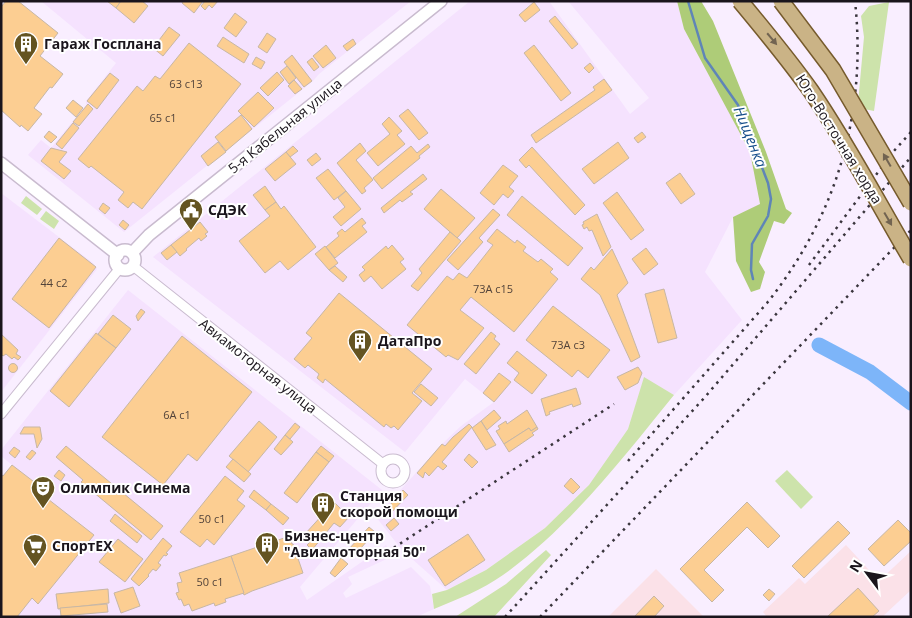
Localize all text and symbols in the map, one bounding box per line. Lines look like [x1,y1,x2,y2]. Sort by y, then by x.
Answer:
building icon: Гараж Госплана [13,31,39,65]
one-way arrow [766,32,777,45]
place label: Гараж Госплана [44,34,162,53]
street label: Юго-Восточная хорда [792,70,887,207]
street label: 5-я Кабельная улица [224,74,346,177]
house number: 63 с13 [169,76,203,91]
water label: Нищенка [730,103,772,171]
house number: 65 с1 [150,110,177,125]
one-way arrow [882,154,891,167]
public building icon: СДЭК [178,197,204,231]
place label: СДЭК [208,200,247,219]
one-way arrow [883,213,892,226]
house number: 44 с2 [41,275,68,290]
house number: 73А с15 [473,281,513,296]
street label: Авиамоторная улица [196,314,321,418]
building icon: ДатаПро [347,328,373,362]
place label: ДатаПро [378,331,442,350]
house number: 73А с3 [551,337,585,352]
house number: 6А с1 [163,407,191,422]
theatre icon: Олимпик Синема [30,475,56,509]
place label: Олимпик Синема [60,478,190,497]
place label: Станция скорой помощи [340,486,458,521]
building icon: Станция скорой помощи [310,491,336,525]
house number: 50 с1 [199,511,226,526]
place label: Бизнес-центр "Авиамоторная 50" [284,526,426,561]
building icon: Бизнес-центр "Авиамоторная 50" [254,531,280,565]
supermarket icon: СпортEX [22,533,48,567]
place label: СпортEX [52,536,113,555]
north arrow [842,548,892,598]
text: N [844,556,867,576]
house number: 50 с1 [197,574,224,589]

